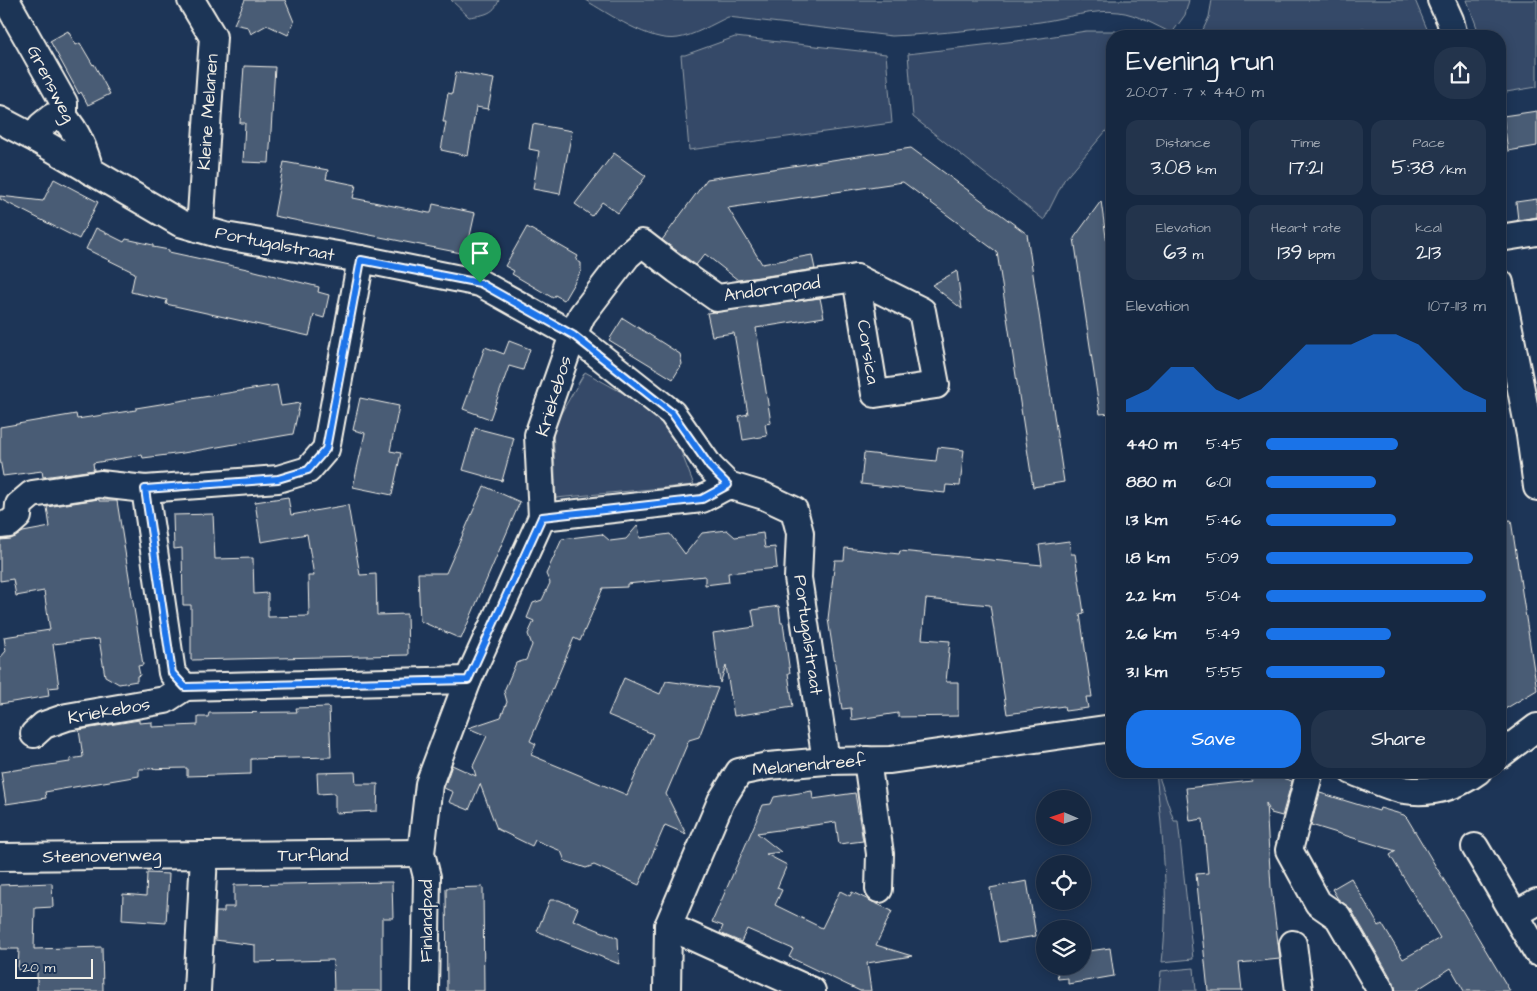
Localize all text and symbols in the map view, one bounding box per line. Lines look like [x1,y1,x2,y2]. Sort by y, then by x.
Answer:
street label: Grensweg [20,41,81,127]
text: Evening run [1126,42,1274,81]
button: share [1434,47,1486,99]
street label: Kleine Melanen [191,53,225,171]
text: 20:07 · 7 × 440 m [1126,81,1264,103]
text: Distance [1156,133,1211,153]
text: Time [1291,133,1321,153]
text: Pace [1412,133,1445,153]
text: 3.08 [1151,153,1191,182]
text: 17:21 [1289,153,1323,182]
text: 5:38 [1392,153,1434,182]
text: km [1191,160,1216,180]
text: /km [1434,160,1466,180]
text: Elevation [1156,218,1211,238]
text: Heart rate [1271,218,1341,238]
text: kcal [1415,218,1442,238]
street label: Portugalstraat [213,220,338,269]
pin [459,232,501,283]
text: 63 [1163,238,1187,267]
text: 139 [1277,238,1303,267]
text: 213 [1416,238,1441,267]
icon: arrive [466,239,494,267]
text: m [1187,245,1204,265]
text: bpm [1303,245,1335,265]
street label: Andorrapad [722,270,822,308]
text: Elevation [1126,295,1189,317]
text: 107–113 m [1428,295,1486,317]
street label: Corsica [851,318,885,386]
street label: Kriekebos [530,352,578,440]
text: 440 m [1126,433,1177,455]
text: 5:45 [1206,433,1242,455]
text: 880 m [1126,471,1176,493]
text: 6:01 [1206,471,1231,493]
text: 1.3 km [1126,509,1167,531]
text: 5:46 [1206,509,1241,531]
text: 1.8 km [1126,547,1169,569]
text: 5:09 [1206,547,1239,569]
street label: Portugalstraat [786,573,829,698]
text: 2.2 km [1126,585,1175,607]
text: 5:04 [1206,585,1241,607]
text: 2.6 km [1126,623,1176,645]
text: 5:49 [1206,623,1240,645]
text: 3.1 km [1126,661,1167,683]
text: 5:55 [1206,661,1243,683]
street label: Kriekebos [66,691,152,731]
button: Save [1126,710,1301,768]
button: Share [1311,710,1486,768]
street label: Melanendreef [751,748,867,782]
north arrow [1036,790,1091,845]
map controls [1036,790,1091,975]
street label: Steenovenweg [42,842,162,871]
street label: Turfland [277,843,349,868]
button: locate [1036,855,1091,910]
street label: Finlandpad [414,880,439,962]
button: layers [1036,920,1091,975]
scale bar [15,956,92,979]
text: 20 m [22,958,55,978]

